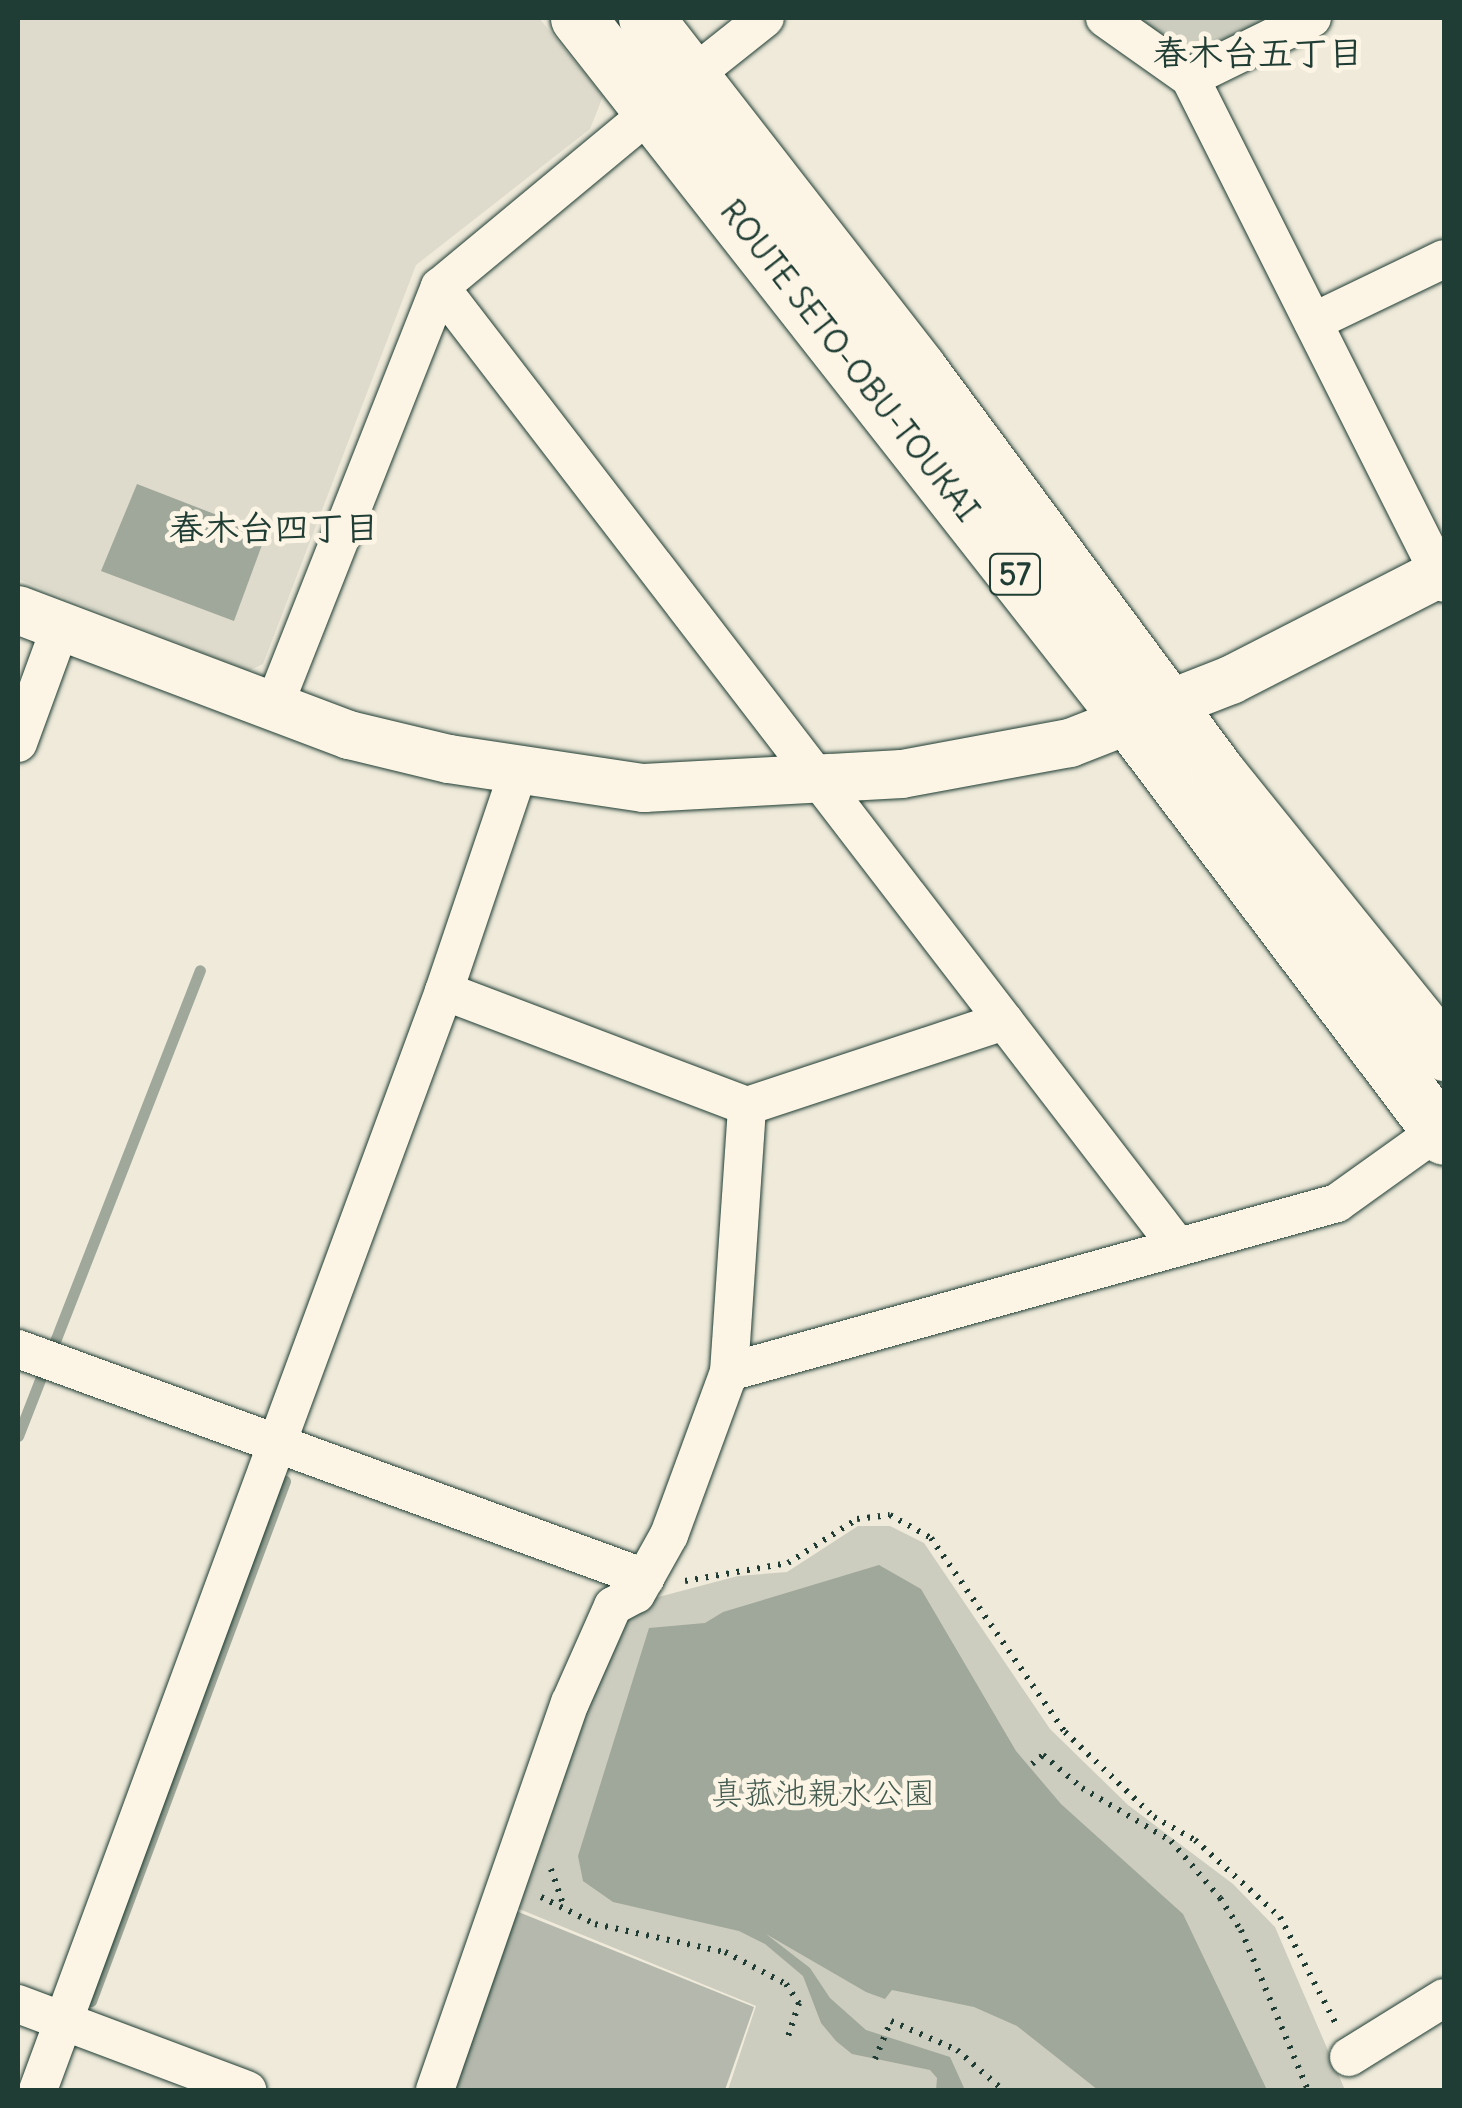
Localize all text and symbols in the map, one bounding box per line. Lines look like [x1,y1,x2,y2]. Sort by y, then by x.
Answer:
district label: 春木台五丁目 [1153,31,1363,73]
street label: ROUTE SETO-OBU-TOUKAI [712,193,986,529]
district label: 春木台四丁目 [169,506,379,548]
road number: 57 [988,549,1042,599]
park label: 真菰池親水公園 [711,1774,935,1812]

